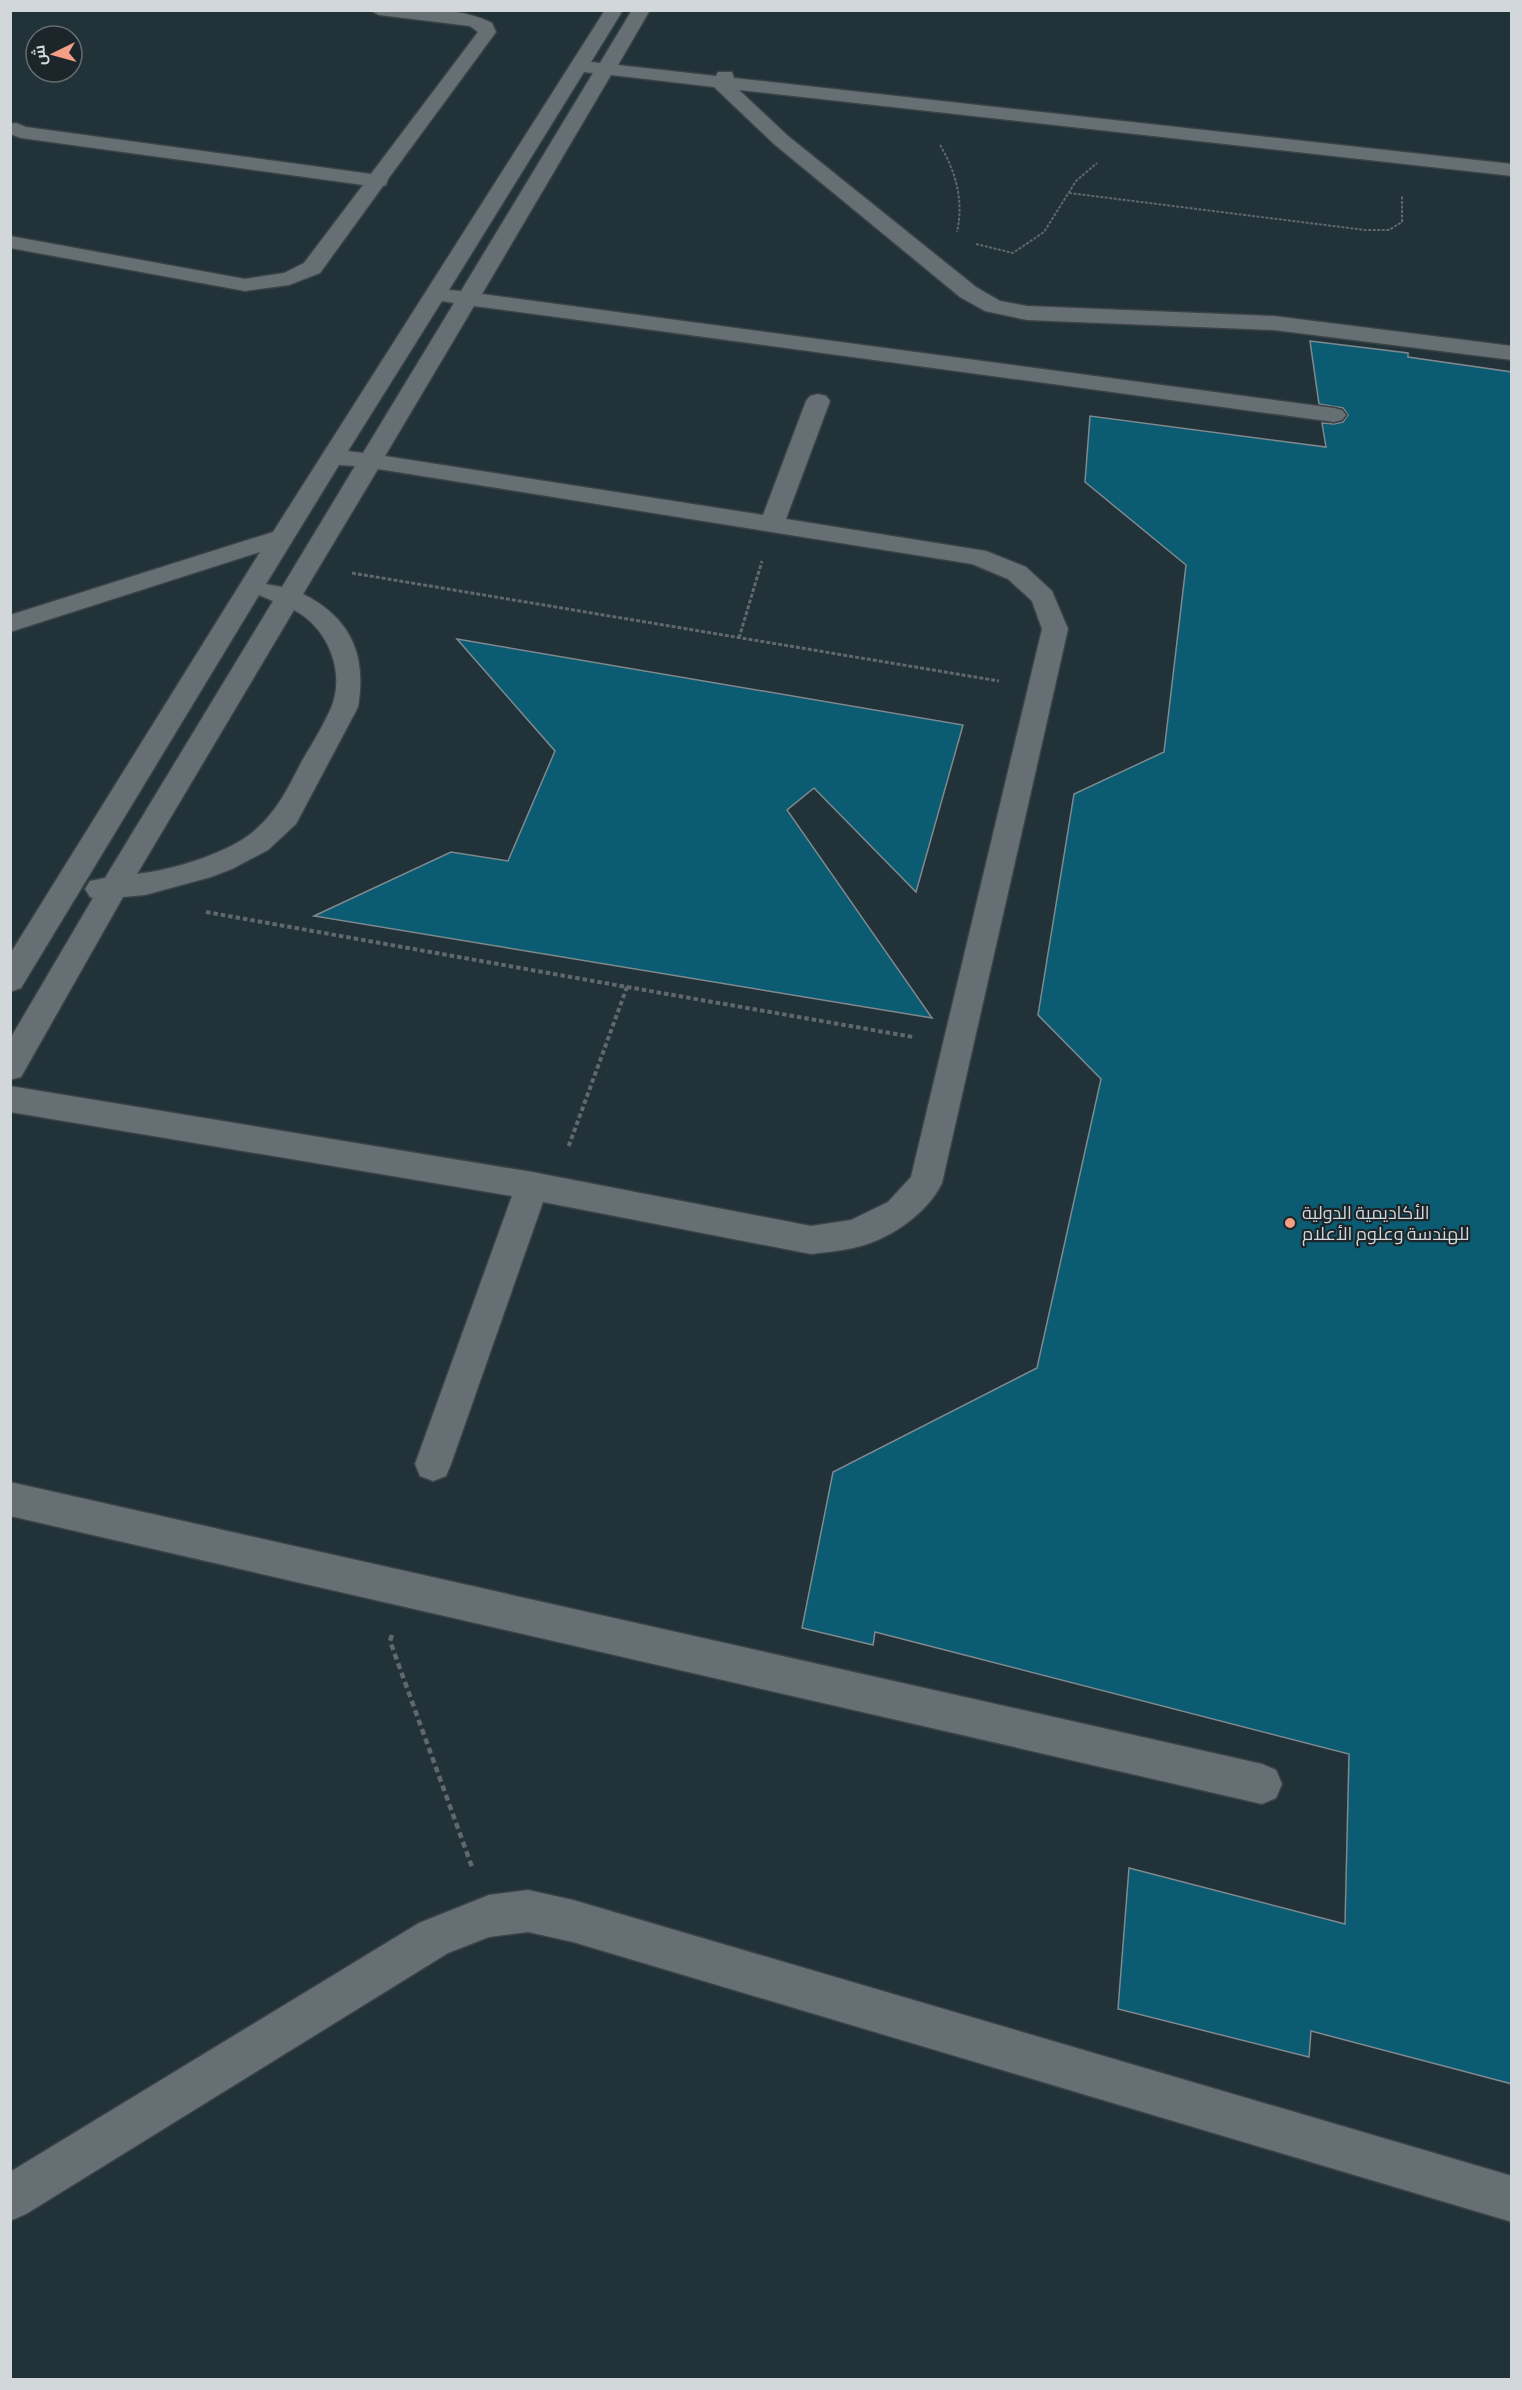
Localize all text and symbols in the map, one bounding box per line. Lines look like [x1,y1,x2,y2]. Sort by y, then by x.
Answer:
north arrow [24,24,84,84]
text: ش [30,44,50,66]
place label: الأكاديمية الدولية للهندسة وعلوم الأعلام [1302,1203,1469,1246]
marker: الأكاديمية الدولية للهندسة وعلوم الأعلام [1283,1216,1297,1230]

